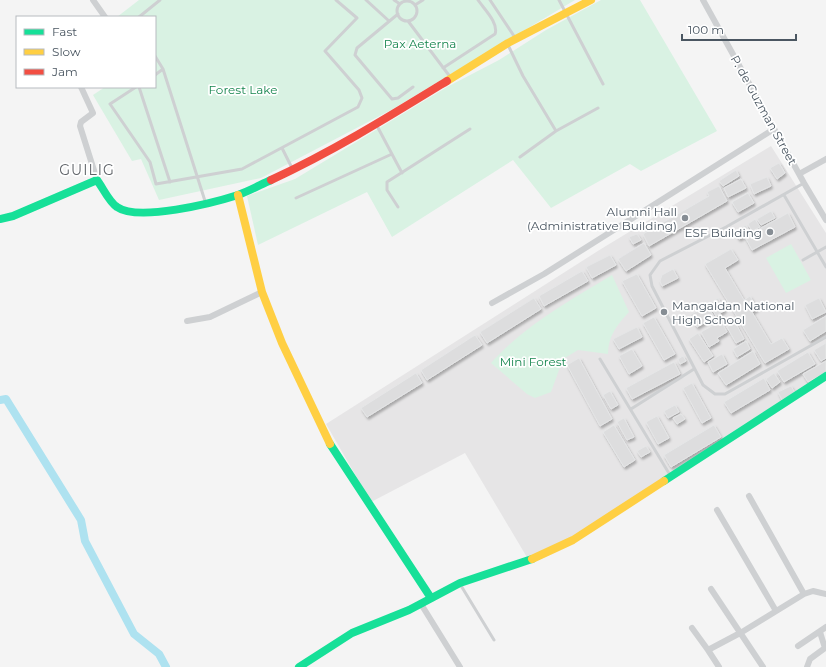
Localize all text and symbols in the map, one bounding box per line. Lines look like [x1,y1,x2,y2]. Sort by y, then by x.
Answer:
legend [16,16,156,88]
scale bar [682,16,796,42]
text: 100 m [688,22,724,37]
text: Fast [52,24,77,39]
park label: Pax Aeterna [384,36,456,51]
text: Slow [52,44,81,59]
street label: P. de Guzman Street [728,52,801,168]
text: Jam [51,64,78,79]
park label: Forest Lake [208,82,278,97]
district label: GUILIG [59,161,115,179]
place label: Alumni Hall (Administrative Building) [527,204,677,233]
marker: Alumni Hall (Administrative Building) [680,213,690,223]
place label: ESF Building [685,225,762,240]
marker: ESF Building [765,227,775,237]
place label: Mangaldan National High School [672,298,795,327]
marker: Mangaldan National High School [659,307,669,317]
park label: Mini Forest [500,354,566,369]

